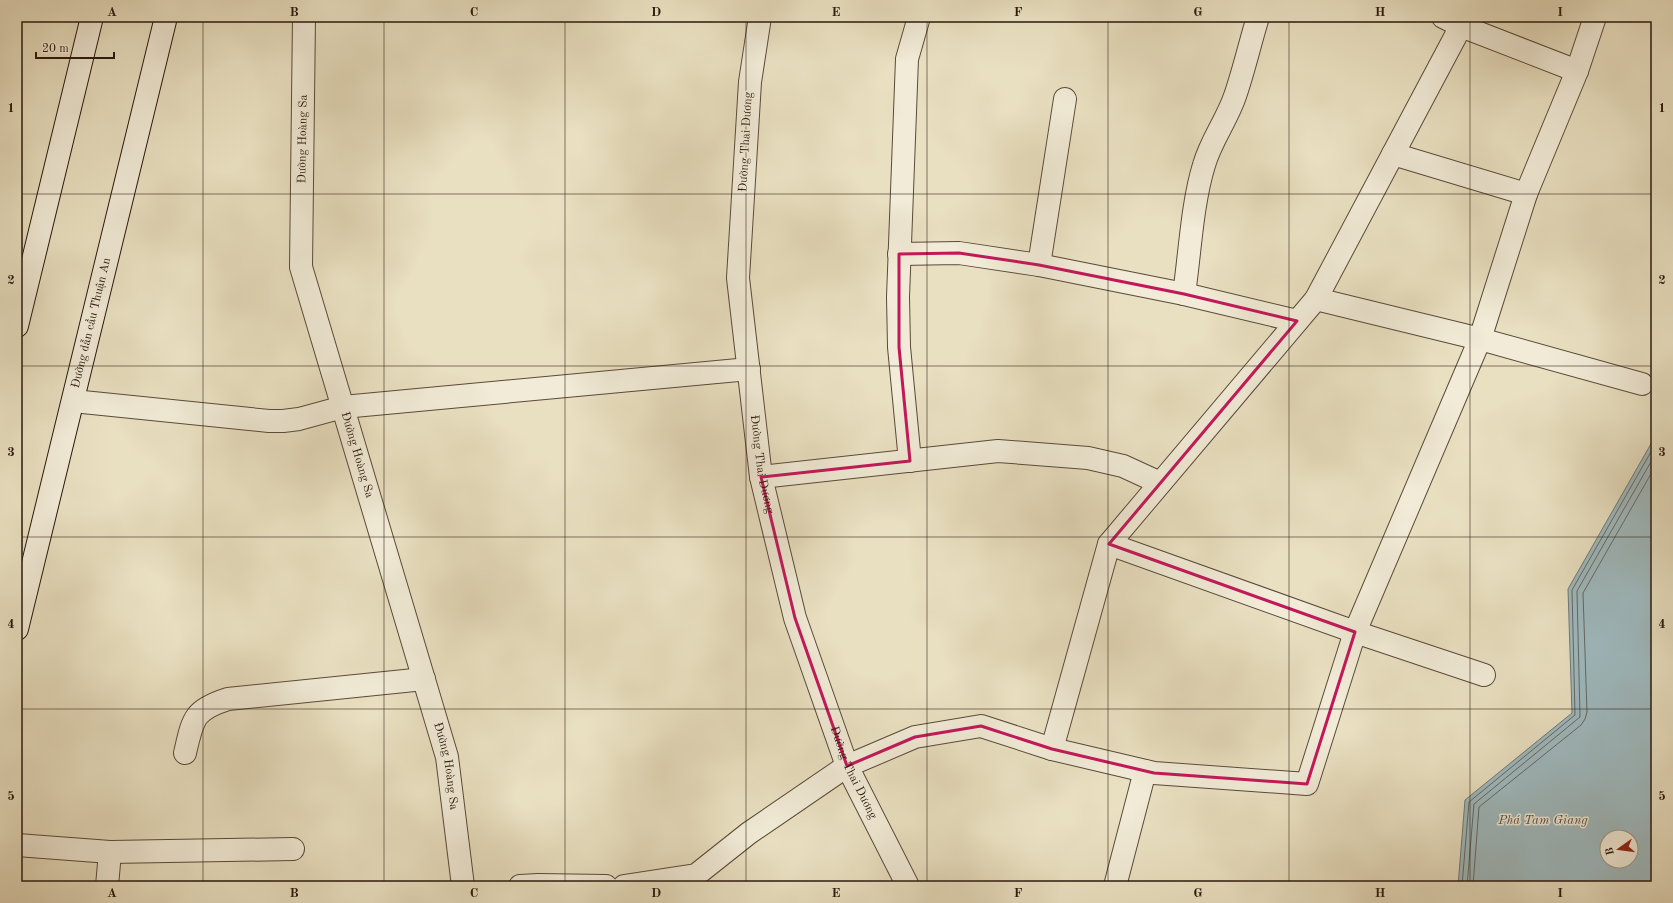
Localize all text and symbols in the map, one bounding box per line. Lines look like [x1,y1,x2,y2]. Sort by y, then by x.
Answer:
text: A [107,6,117,19]
text: B [289,6,299,19]
text: C [470,6,478,19]
text: D [651,6,661,19]
text: E [832,6,841,19]
text: F [1014,6,1023,19]
text: G [1193,6,1203,19]
text: H [1375,6,1386,19]
text: I [1557,6,1563,19]
scale bar [36,34,114,60]
text: 20 m [42,43,69,55]
street label: Đường Thai Dương [737,91,755,192]
street label: Đường Hoàng Sa [296,94,310,184]
text: 1 [7,102,15,115]
text: 1 [1658,102,1666,115]
street label: Đường dẫn cầu Thuận An [70,256,113,389]
text: 2 [7,274,15,287]
text: 2 [1658,274,1666,287]
street label: Đường Hoàng Sa [339,410,375,499]
street label: Đường Thai Dương [748,414,776,516]
text: 3 [7,446,15,459]
text: 3 [1658,446,1666,459]
text: 4 [7,618,15,631]
text: 4 [1658,618,1666,631]
street label: Đường Hoàng Sa [431,721,460,811]
street label: Đường Thai Dương [828,725,879,822]
text: 5 [7,790,15,803]
text: 5 [1658,790,1666,803]
water label: Phá Tam Giang [1497,814,1588,827]
north arrow [1599,829,1639,869]
text: B [1604,846,1617,856]
text: A [107,887,117,900]
text: B [289,887,299,900]
text: C [470,887,478,900]
text: D [651,887,661,900]
text: E [832,887,841,900]
text: F [1014,887,1023,900]
text: G [1193,887,1203,900]
text: H [1375,887,1386,900]
text: I [1557,887,1563,900]

